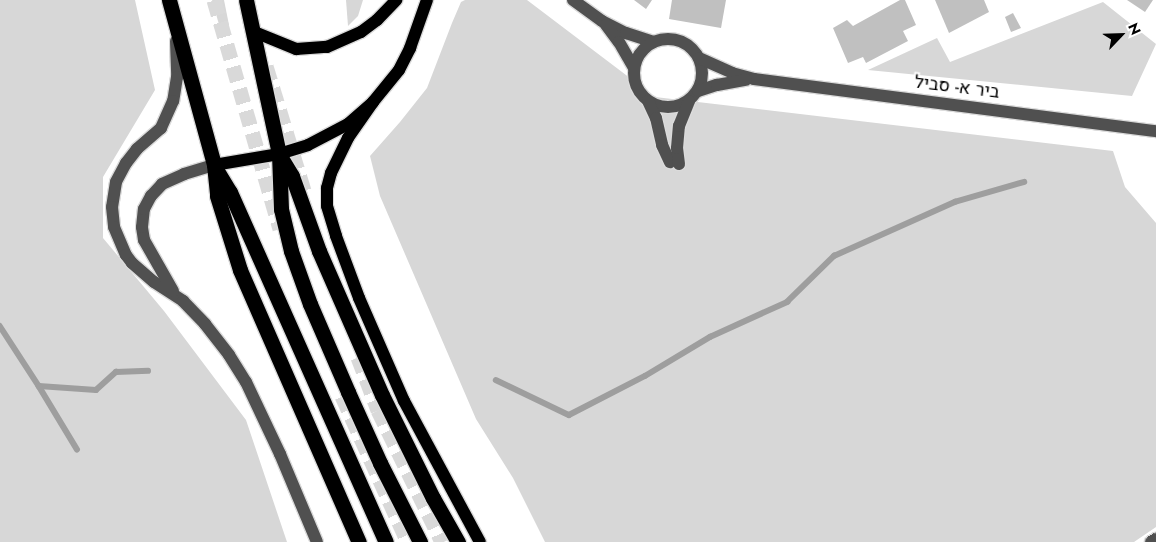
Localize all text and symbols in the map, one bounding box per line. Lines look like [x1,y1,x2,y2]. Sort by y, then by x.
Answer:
north arrow [1096,10,1146,60]
text: N [1123,20,1146,38]
street label: ביר א- סביל [913,71,1001,103]

